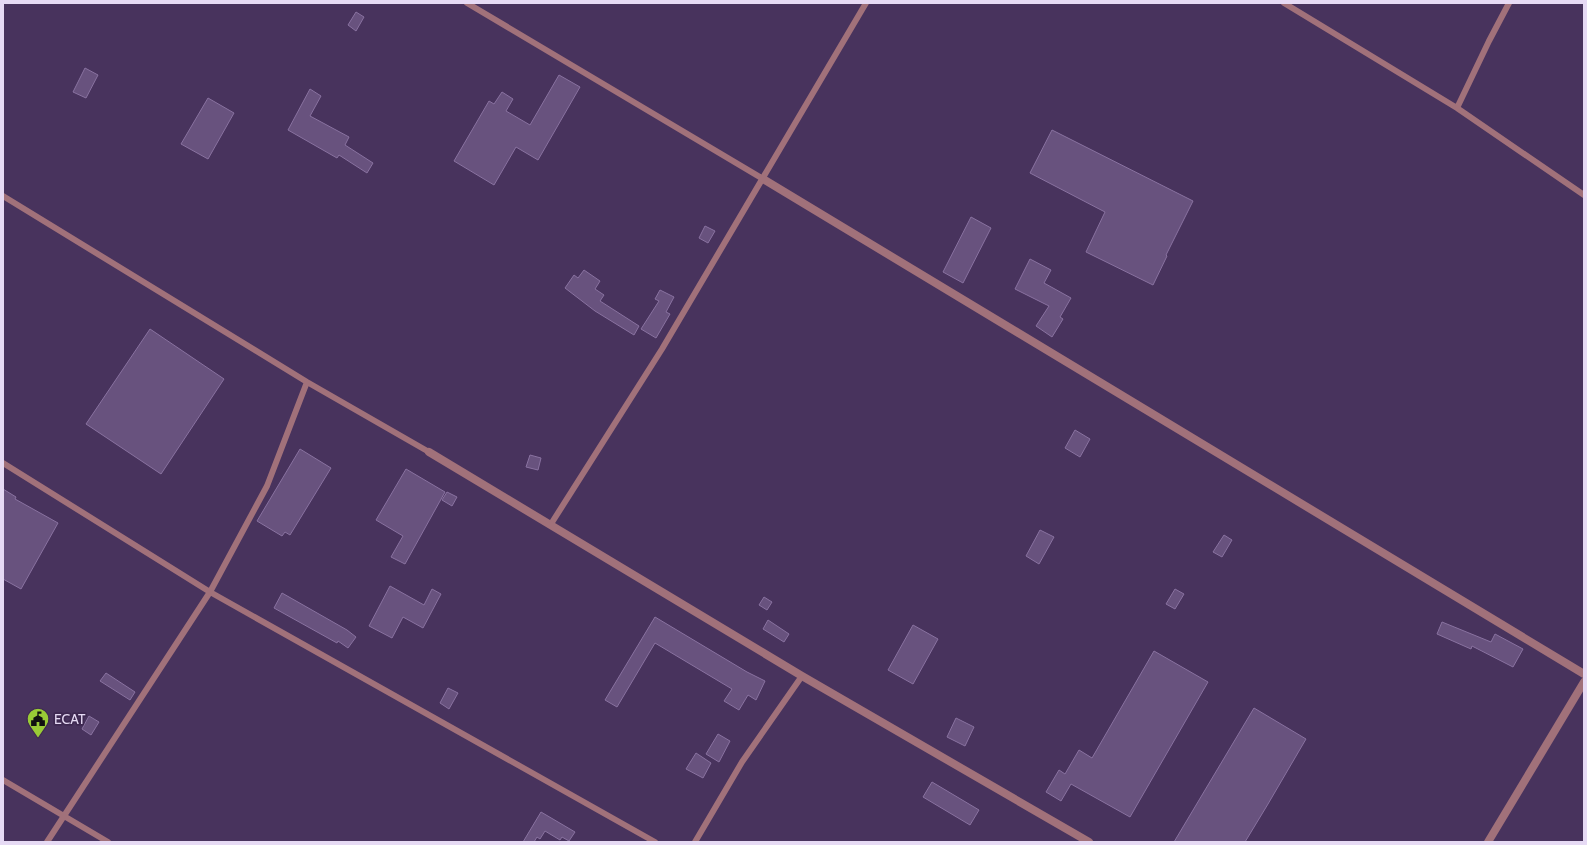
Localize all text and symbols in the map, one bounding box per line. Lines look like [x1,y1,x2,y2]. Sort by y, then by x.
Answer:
public building icon: ECAT [25,706,51,739]
place label: ECAT [54,710,86,728]

